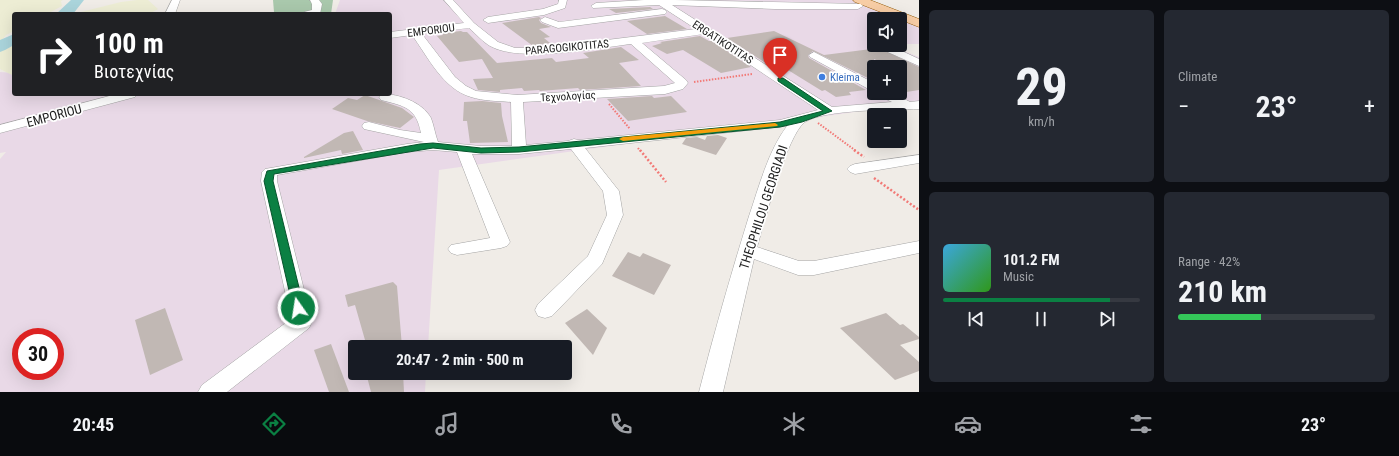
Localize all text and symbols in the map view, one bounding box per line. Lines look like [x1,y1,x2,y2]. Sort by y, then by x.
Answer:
map controls [867,12,907,148]
button: sound [867,12,907,52]
street label: ERGATIKOTITAS [690,18,756,67]
street label: EMPORIOU [407,21,456,40]
text: 100 m [94,27,164,60]
icon: right [28,28,80,80]
street label: PARAGOGIKOTITAS [525,37,610,58]
pin [763,38,797,79]
icon: arrive [769,44,791,66]
text: 29 [1015,57,1068,118]
button: + [867,60,907,100]
text: Βιοτεχνίας [94,61,174,82]
text: Climate [1178,69,1217,84]
place label: Kleima [830,71,860,84]
marker: Kleima [817,72,827,82]
street label: Τεχνολογίας [540,89,596,104]
text: 23° [1256,89,1298,124]
text: − [1178,94,1189,119]
text: + [1364,94,1375,119]
street label: EMPORIOU [25,101,83,130]
button: − [867,108,907,148]
text: km/h [1028,114,1055,129]
street label: THEOPHILOU GEORGIADI [736,143,791,271]
text: 101.2 FM [1003,251,1060,269]
text: Range · 42% [1178,254,1240,269]
text: Music [1003,269,1034,284]
text: 210 km [1178,274,1267,309]
position arrow [277,287,319,329]
icon: previous [965,308,987,330]
icon: pause [1030,308,1052,330]
icon: next [1096,308,1118,330]
speed limit sign: 30 [12,328,64,380]
text: 20:47 · 2 min · 500 m [396,351,524,369]
icon: directions [260,410,288,438]
icon: music [433,410,461,438]
icon: phone [607,410,635,438]
icon: climate [780,410,808,438]
icon: car [954,410,982,438]
icon: filters [1127,410,1155,438]
text: 20:45 [73,414,114,435]
text: 23° [1301,414,1326,435]

